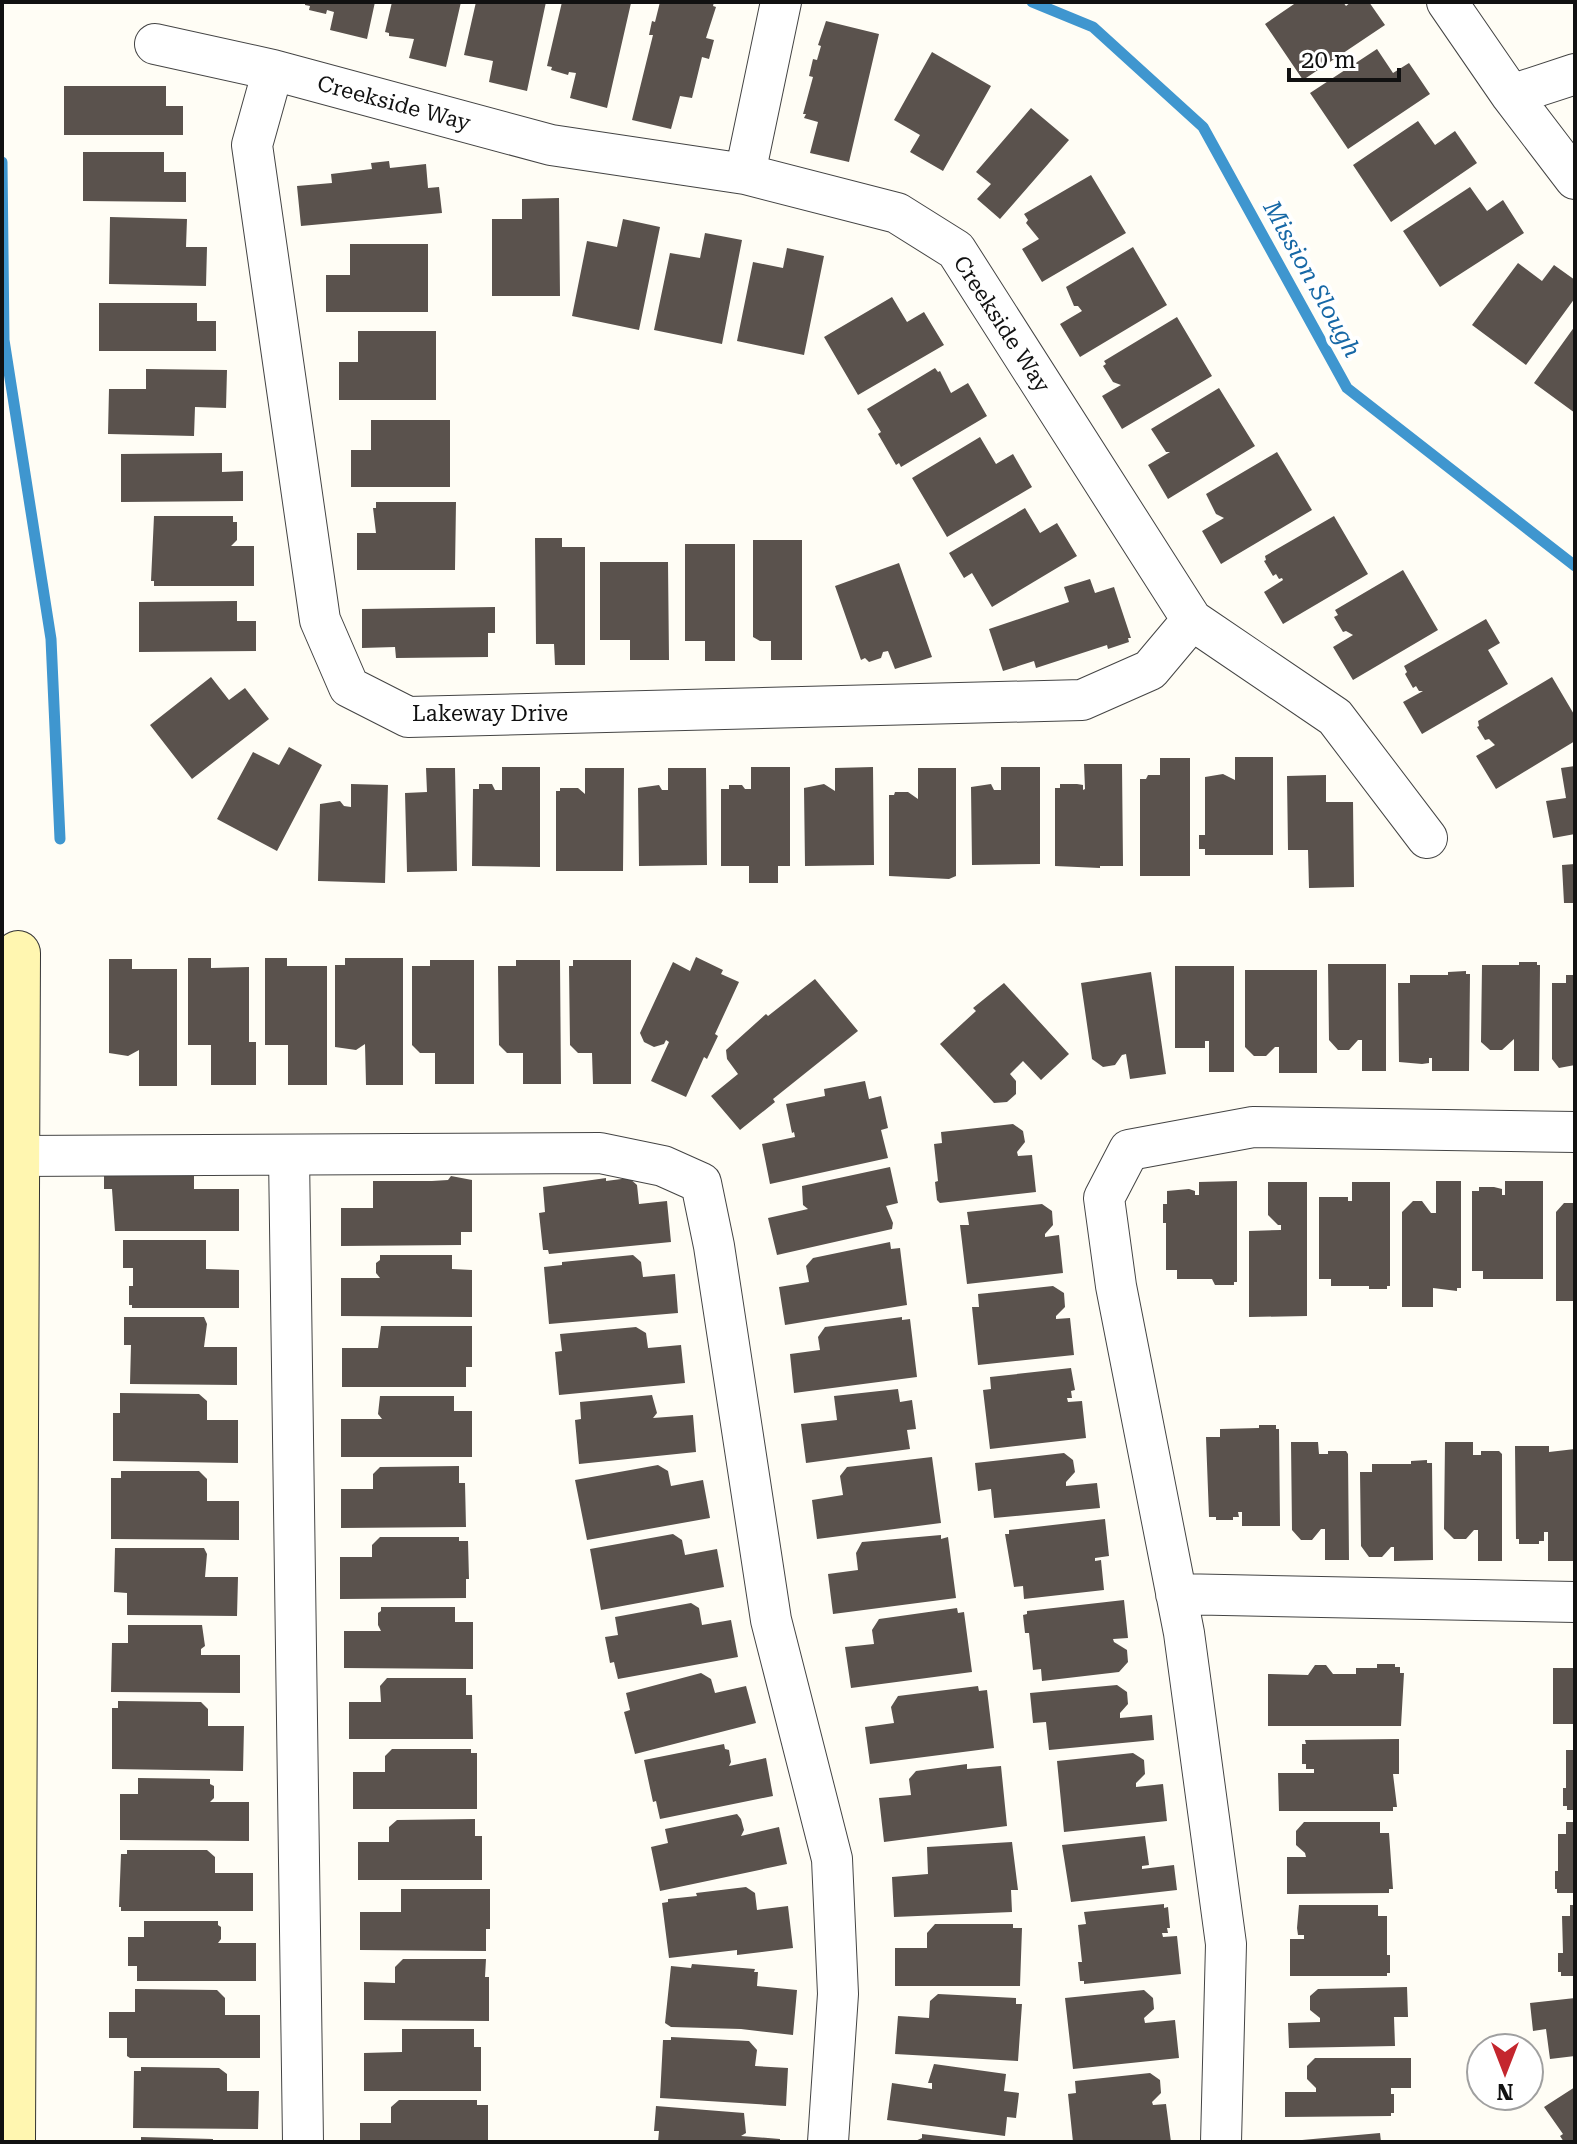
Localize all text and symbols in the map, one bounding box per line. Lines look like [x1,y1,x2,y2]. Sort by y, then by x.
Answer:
scale bar [1289,32,1399,82]
text: 20 m [1301,46,1356,74]
street label: Creekside Way [315,71,473,135]
water label: Mission Slough [1257,195,1367,362]
street label: Creekside Way [949,251,1055,397]
street label: Lakeway Drive [412,701,568,726]
north arrow [1465,2032,1545,2112]
text: N [1496,2079,1513,2104]

